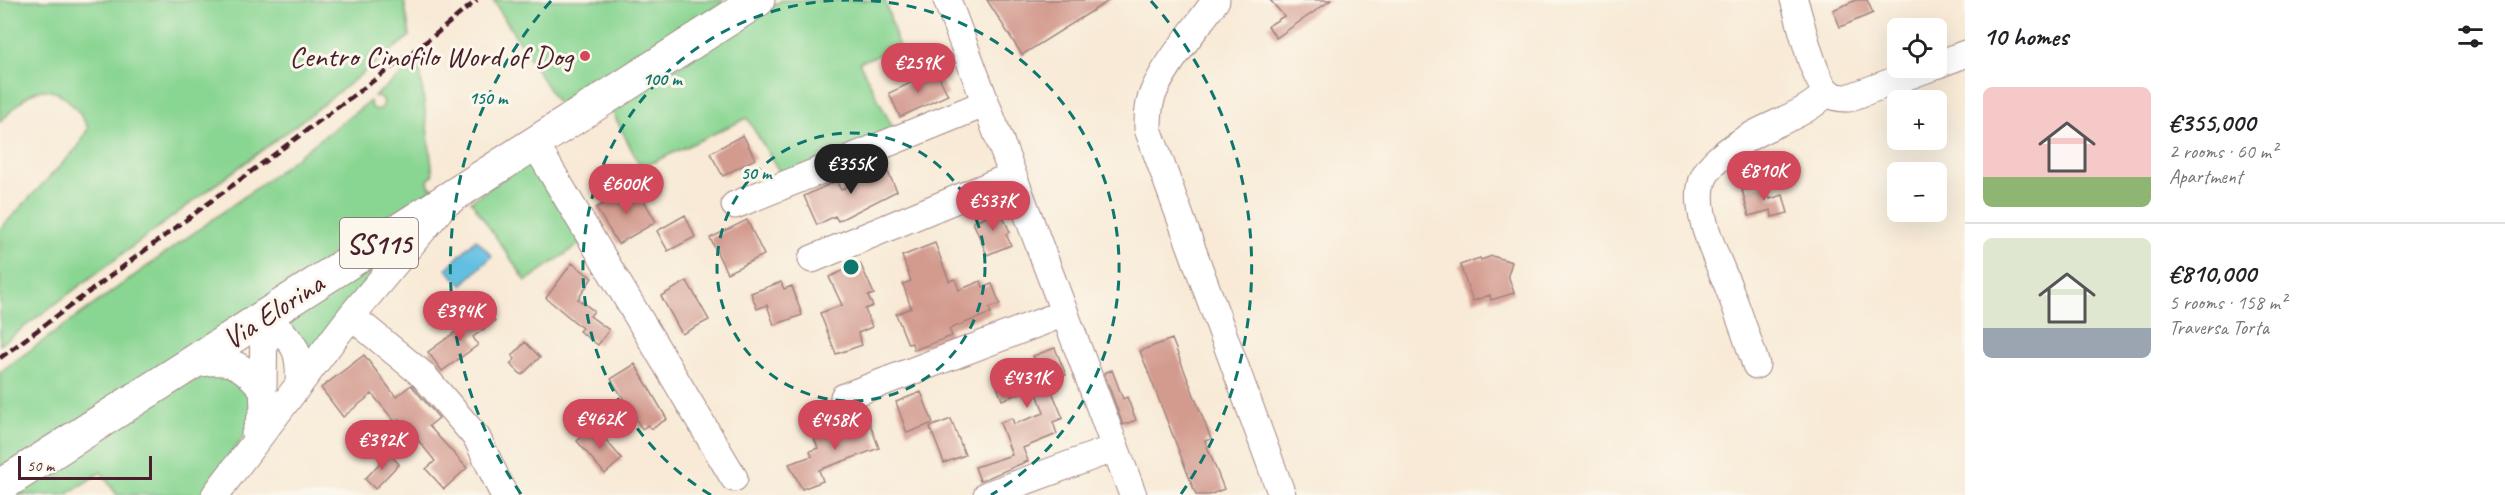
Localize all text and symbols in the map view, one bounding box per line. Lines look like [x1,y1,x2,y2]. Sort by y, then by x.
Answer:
map controls [1887,18,1947,222]
button: locate [1887,18,1947,78]
text: 10 homes [1983,20,2068,53]
icon: filters [2454,20,2487,53]
place label: Centro Cinofilo Word of Dog [289,37,575,75]
pin: €259K [876,43,960,94]
marker: Centro Cinofilo Word of Dog [578,49,592,63]
text: €259K [895,50,941,75]
text: 100 m [643,68,683,90]
text: 150 m [469,87,509,109]
button: + [1887,90,1947,150]
text: €355,000 [2169,106,2255,139]
icon: home [2031,111,2103,183]
text: 2 rooms · 60 m² [2169,139,2277,164]
pin: €355K [809,144,893,195]
text: €355K [828,151,874,176]
pin: €810K [1722,151,1806,202]
text: €810K [1741,158,1787,183]
text: 50 m [741,162,773,184]
button: − [1887,162,1947,222]
pin: €600K [584,164,668,215]
text: Apartment [2169,164,2242,189]
text: €600K [603,171,649,196]
pin: €537K [951,181,1035,232]
text: €537K [970,188,1016,213]
road number: SS115 [340,218,418,268]
centre of rings [841,257,861,277]
text: €810,000 [2169,257,2256,290]
icon: home [2031,262,2103,334]
street label: Via Elorina [215,263,332,358]
text: 5 rooms · 158 m² [2169,290,2286,315]
pin: €394K [418,291,502,342]
text: €394K [437,298,483,323]
text: Traversa Torta [2169,315,2269,340]
pin: €431K [985,358,1069,409]
text: €431K [1004,365,1050,390]
pin: €462K [558,399,642,450]
pin: €458K [793,400,877,451]
text: €462K [577,406,623,431]
text: €458K [812,407,858,432]
pin: €392K [340,420,424,471]
text: €392K [359,427,405,452]
scale bar [18,453,152,480]
text: 50 m [27,456,54,476]

